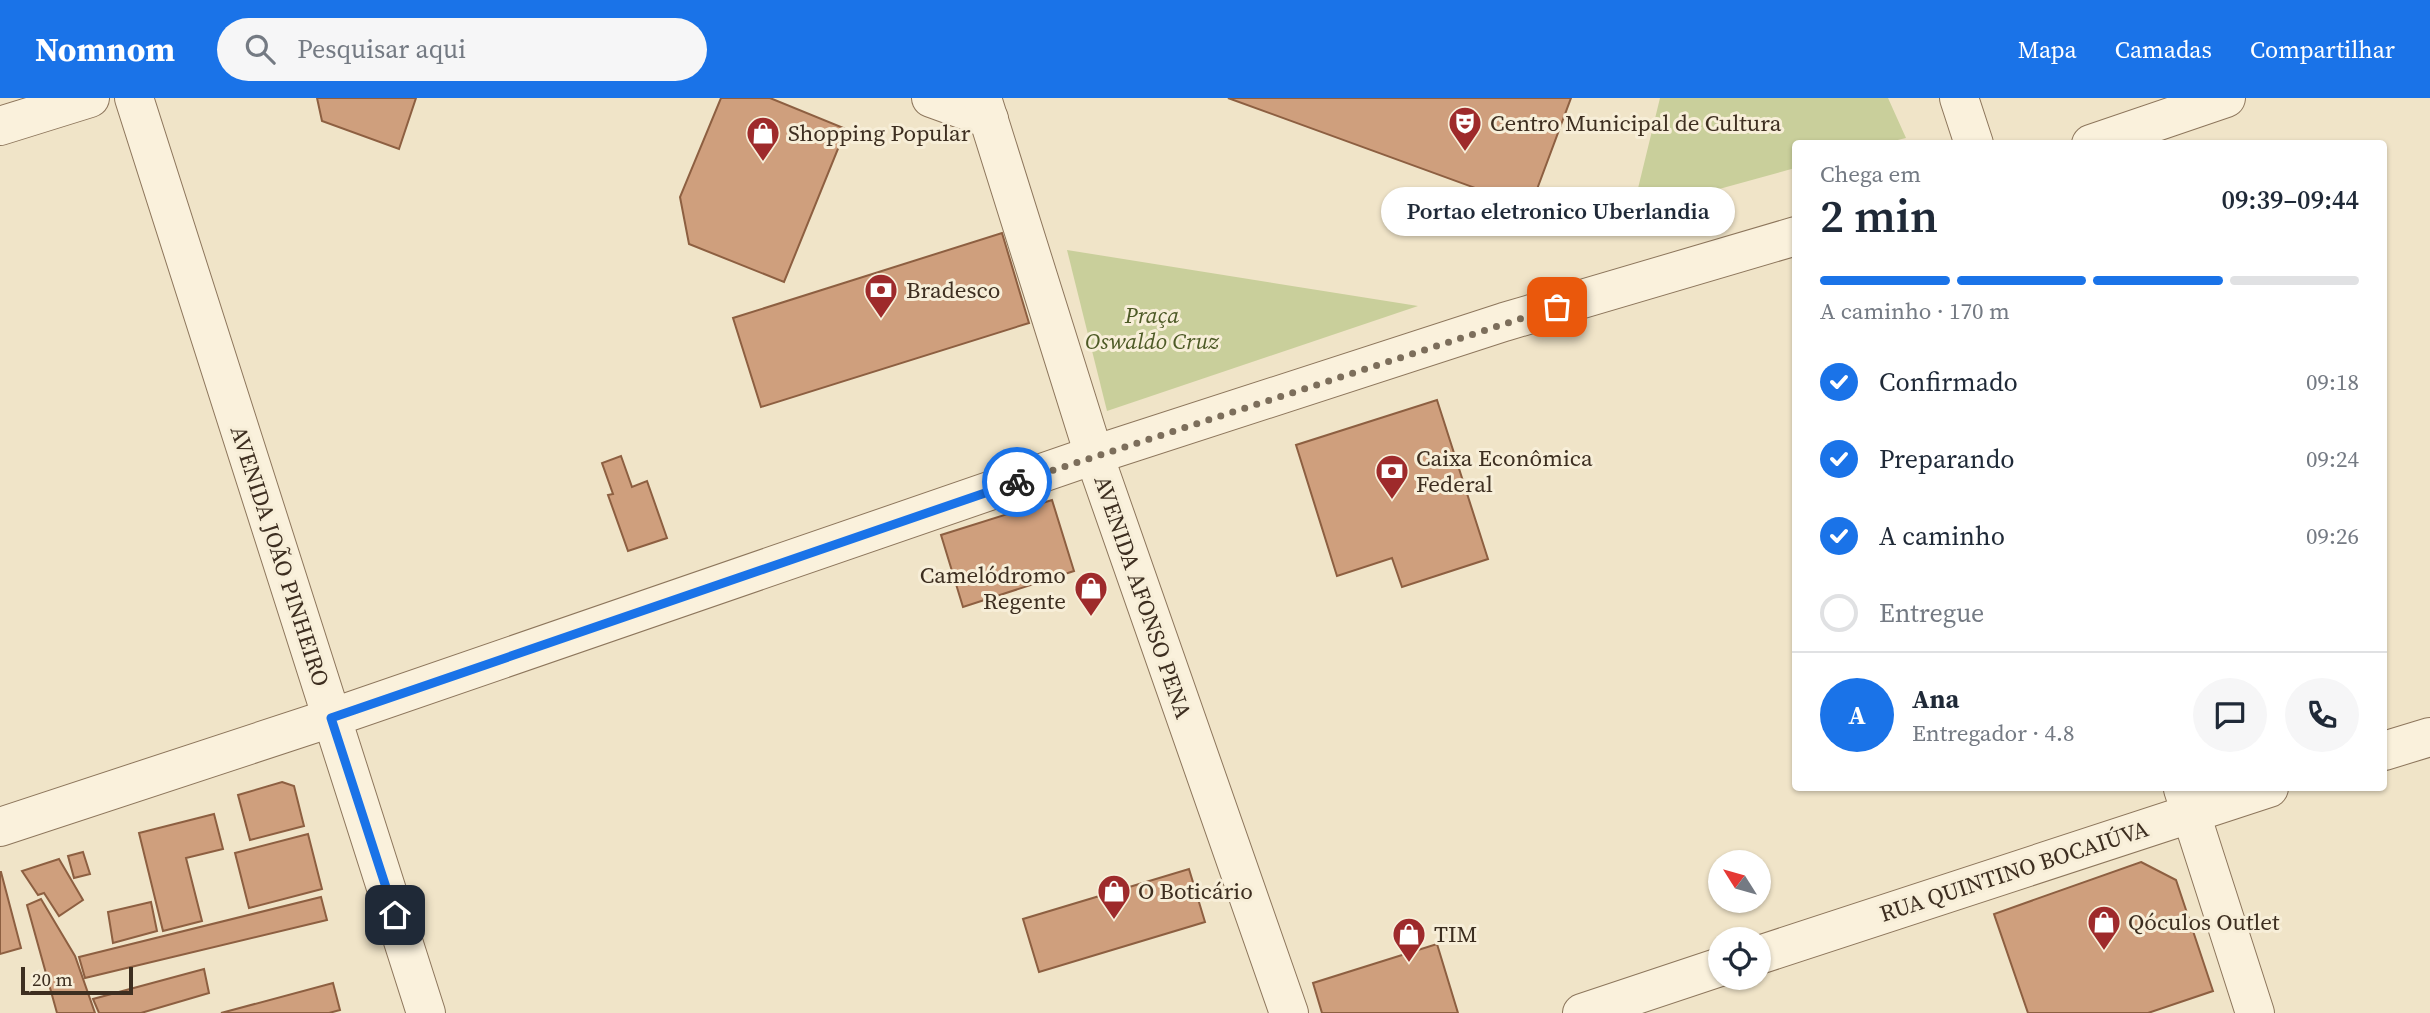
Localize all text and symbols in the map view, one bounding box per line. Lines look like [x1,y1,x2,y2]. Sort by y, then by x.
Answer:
search box [217,18,707,81]
text: Nomnom [35,27,175,72]
icon: search [241,30,279,68]
text: Pesquisar aqui [297,31,466,67]
text: Mapa [2018,33,2077,66]
text: Camadas [2115,33,2212,66]
text: Compartilhar [2250,33,2395,66]
theatre icon: Centro Municipal de Cultura [1446,104,1484,153]
place label: Centro Municipal de Cultura [1490,107,1782,139]
shop icon: Shopping Popular [744,114,782,163]
place label: Shopping Popular [788,117,971,149]
text: Chega em [1820,158,1921,190]
text: 09:39–09:44 [2222,182,2359,218]
text: 2 min [1820,184,1938,247]
callout: Portao eletronico Uberlandia [1380,188,1734,237]
text: Portao eletronico Uberlandia [1406,195,1710,227]
bank icon: Bradesco [862,271,900,320]
place label: Bradesco [906,274,1000,306]
pin [1527,277,1587,337]
icon: bag [1538,288,1576,326]
text: A caminho · 170 m [1820,295,2010,327]
park label: Praça Oswaldo Cruz [1085,299,1220,357]
icon: check [1820,363,1858,401]
text: Confirmado [1879,364,2018,400]
text: 09:18 [2306,366,2359,398]
street label: AVENIDA JOÃO PINHEIRO [223,422,337,690]
icon: check [1820,440,1858,478]
text: Preparando [1879,441,2015,477]
place label: Caixa Econômica Federal [1416,442,1593,500]
text: 09:24 [2306,443,2359,475]
courier [982,447,1052,517]
bank icon: Caixa Econômica Federal [1373,452,1411,501]
icon: bike [998,463,1036,501]
street label: AVENIDA AFONSO PENA [1086,471,1200,724]
icon: check [1820,517,1858,555]
text: A caminho [1879,518,2005,554]
text: 09:26 [2306,520,2359,552]
place label: Camelódromo Regente [920,559,1066,617]
shop icon: Camelódromo Regente [1072,569,1110,618]
text: Entregue [1879,595,1984,631]
button: chat [2193,678,2267,752]
button: phone [2285,678,2359,752]
text: Ana [1912,681,1959,717]
text: A [1848,697,1866,733]
text: Entregador · 4.8 [1912,717,2074,749]
street label: RUA QUINTINO BOCAIÚVA [1875,812,2153,930]
north arrow [1708,850,1771,914]
map controls [1708,850,1771,990]
shop icon: O Boticário [1095,872,1133,921]
place label: O Boticário [1138,875,1253,907]
pin [365,885,425,945]
icon: home [376,896,414,934]
shop icon: Qóculos Outlet [2085,903,2123,952]
place label: Qóculos Outlet [2128,906,2280,938]
shop icon: TIM [1390,915,1428,964]
place label: TIM [1434,918,1477,950]
button: locate [1708,927,1771,990]
scale bar [21,964,133,996]
text: 20 m [32,966,73,992]

